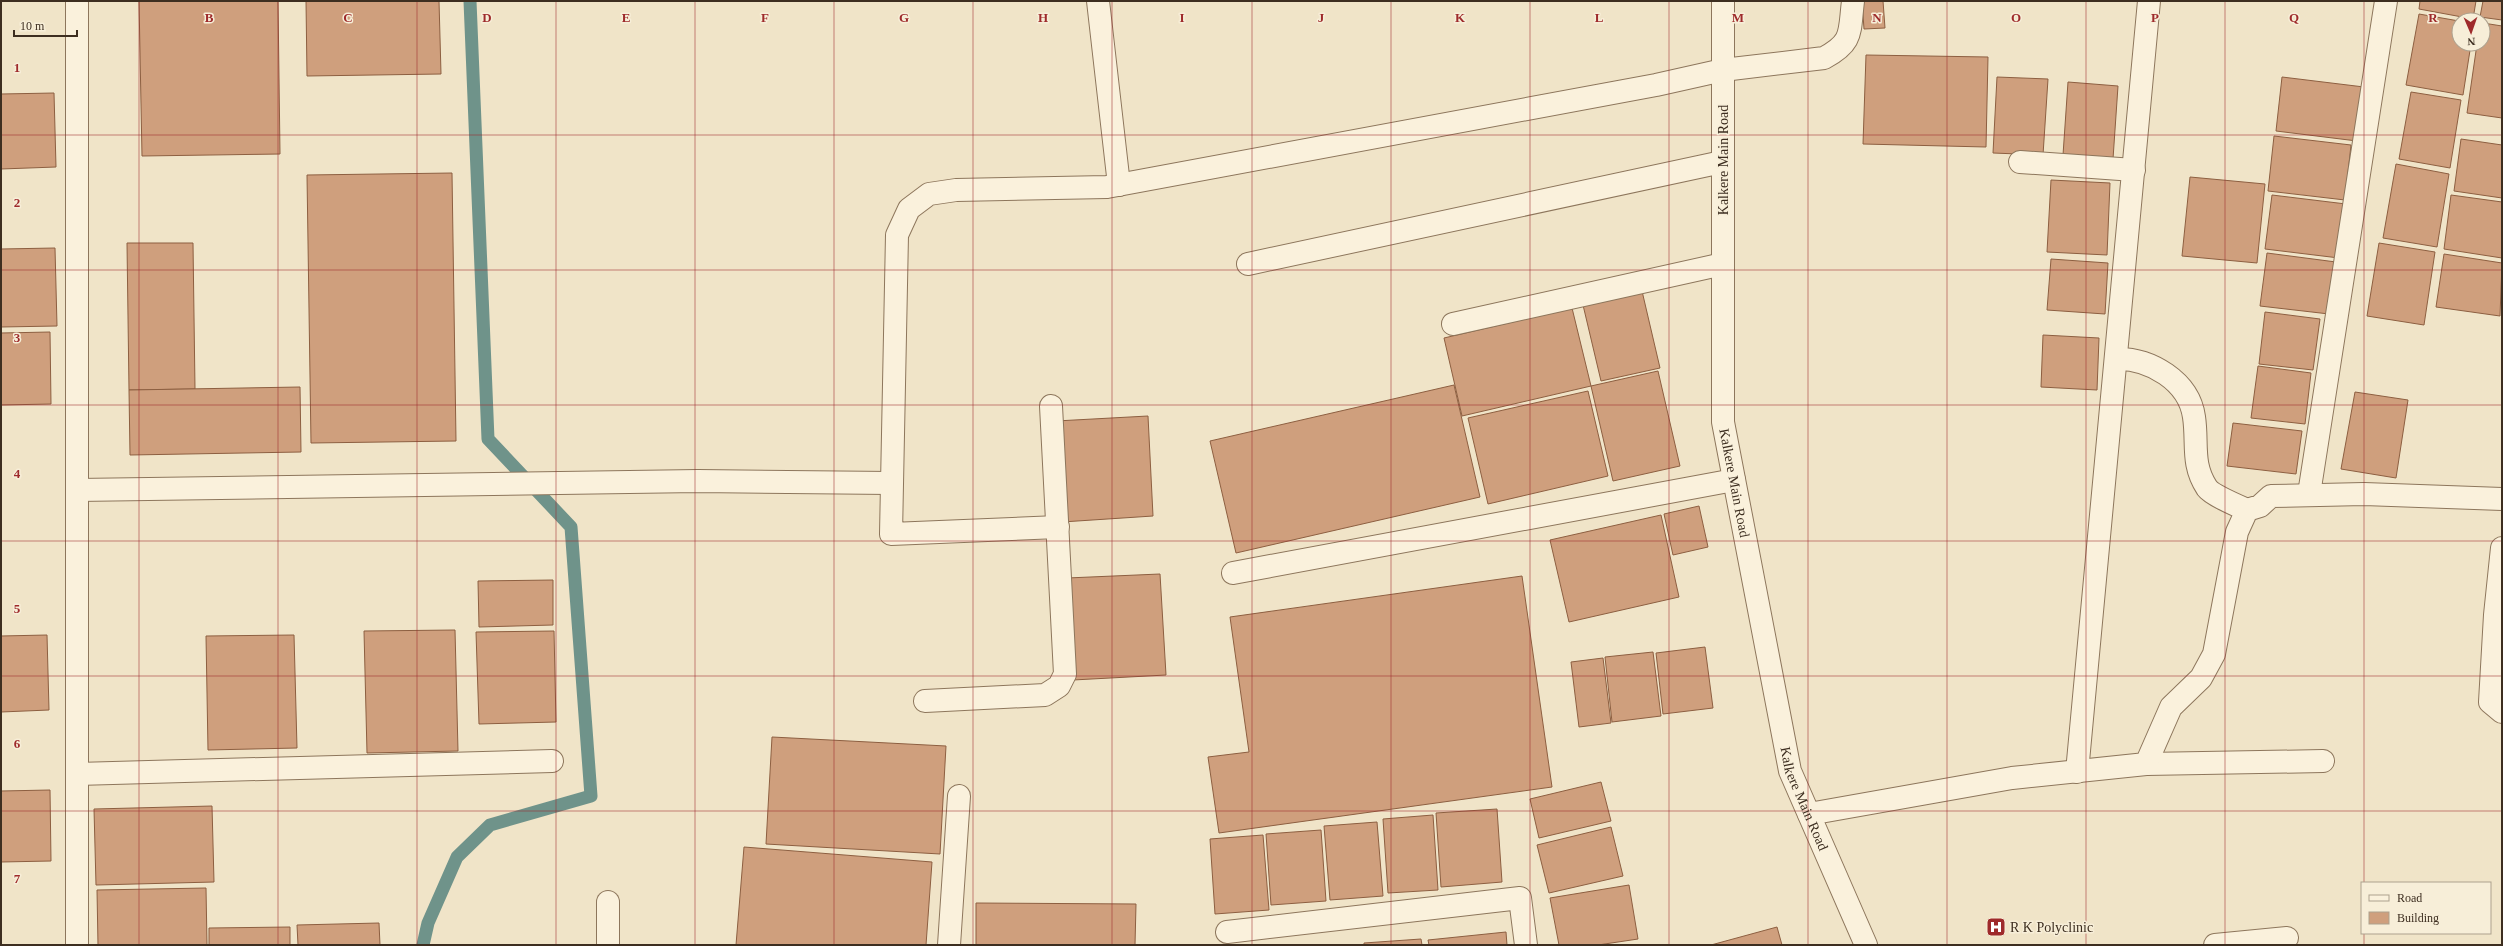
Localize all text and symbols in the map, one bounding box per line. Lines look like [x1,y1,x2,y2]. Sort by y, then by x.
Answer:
text: B [205,10,214,25]
text: C [343,10,353,25]
text: D [482,10,492,25]
text: E [622,10,630,25]
text: F [761,10,769,25]
text: G [899,10,909,25]
text: H [1038,10,1048,25]
text: I [1179,10,1185,25]
text: J [1318,10,1325,25]
text: K [1455,10,1466,25]
text: L [1595,10,1604,25]
text: M [1732,10,1744,25]
text: N [1872,10,1882,25]
text: O [2011,10,2021,25]
text: P [2151,10,2159,25]
text: Q [2289,10,2299,25]
text: R [2428,10,2438,25]
scale bar [14,12,77,38]
north arrow [2451,12,2491,52]
text: 10 m [20,19,45,33]
text: N [2467,36,2476,48]
text: 1 [14,60,20,75]
street label: Kalkere Main Road [1716,105,1731,215]
text: 2 [14,195,20,210]
text: 3 [14,330,21,345]
street label: Kalkere Main Road [1716,427,1752,539]
text: 4 [14,466,21,481]
text: 5 [14,601,21,616]
text: 6 [14,736,21,751]
street label: Kalkere Main Road [1778,746,1831,853]
text: 7 [14,871,21,886]
legend [2361,882,2491,934]
text: Road [2397,891,2422,905]
text: Building [2397,911,2439,925]
hospital icon: R K Polyclinic [1985,916,2007,938]
place label: R K Polyclinic [2010,920,2093,935]

